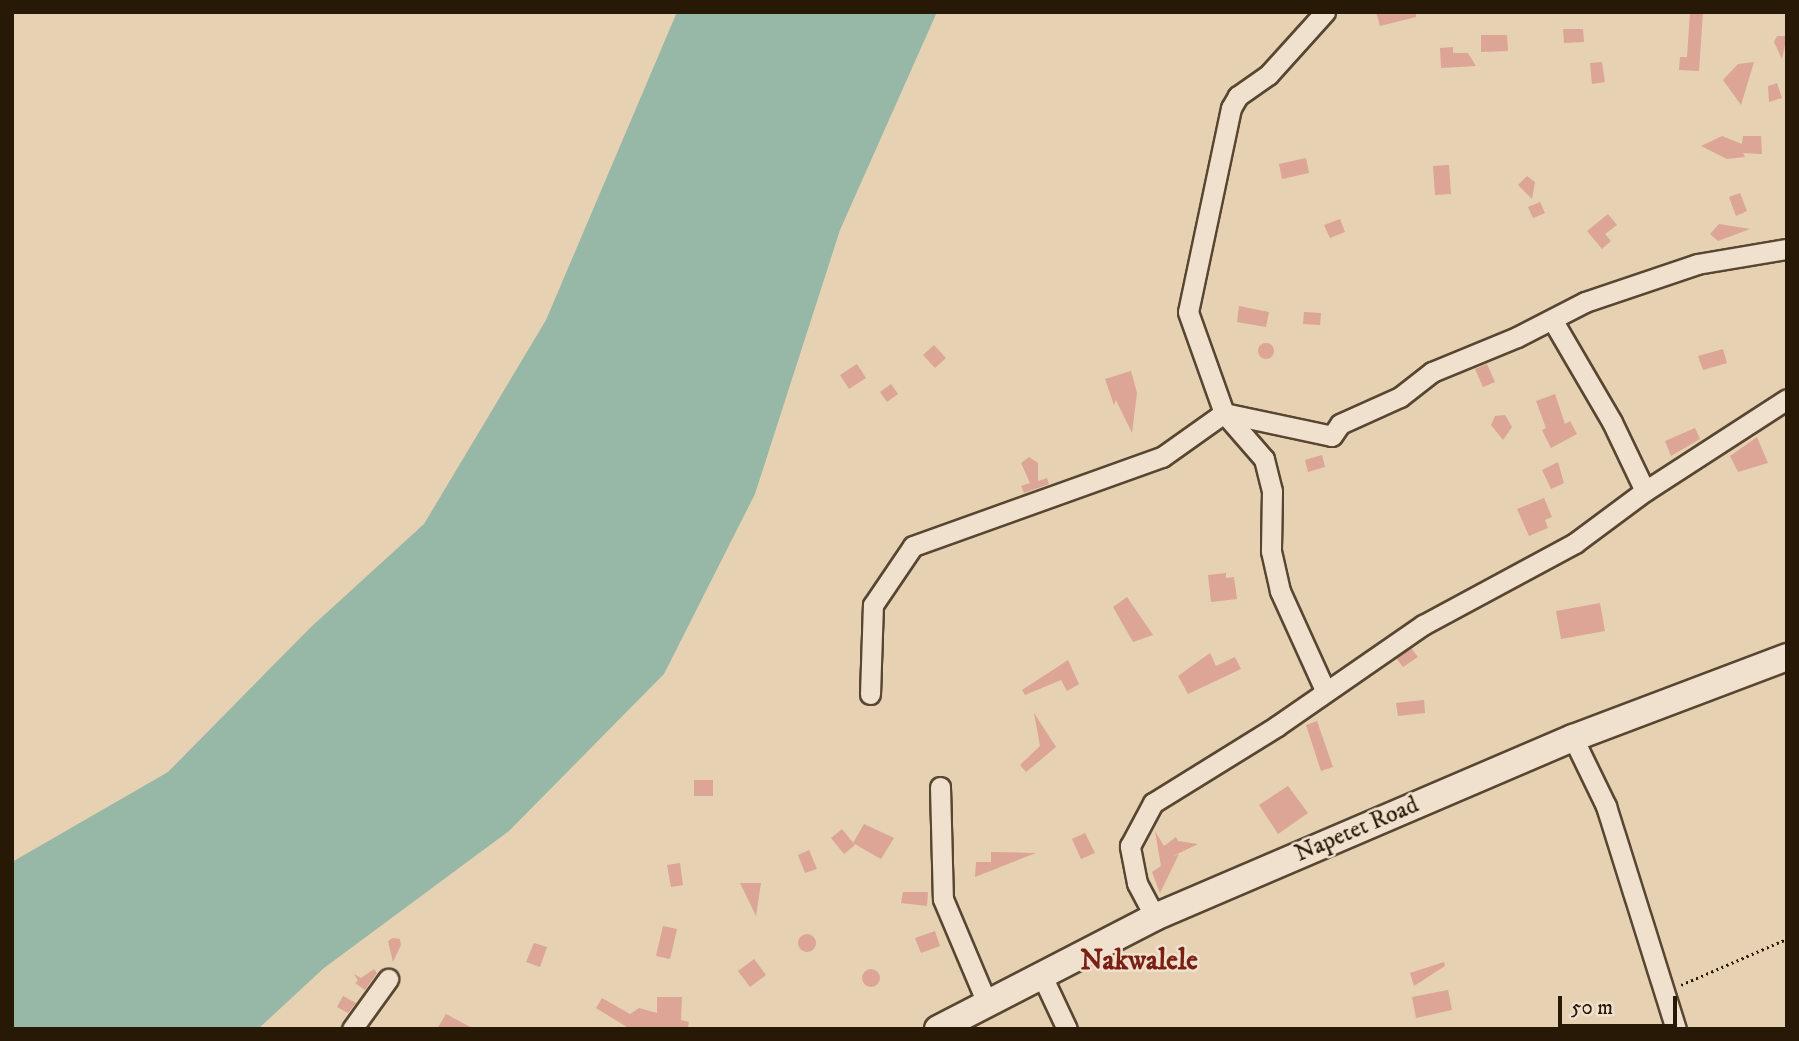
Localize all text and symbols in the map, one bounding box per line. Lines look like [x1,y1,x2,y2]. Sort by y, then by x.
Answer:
street label: Napetet Road [1291,791,1423,869]
district label: Nakwalele [1080,944,1198,978]
scale bar [1561,982,1680,1026]
text: 50 m [1571,995,1613,1021]

